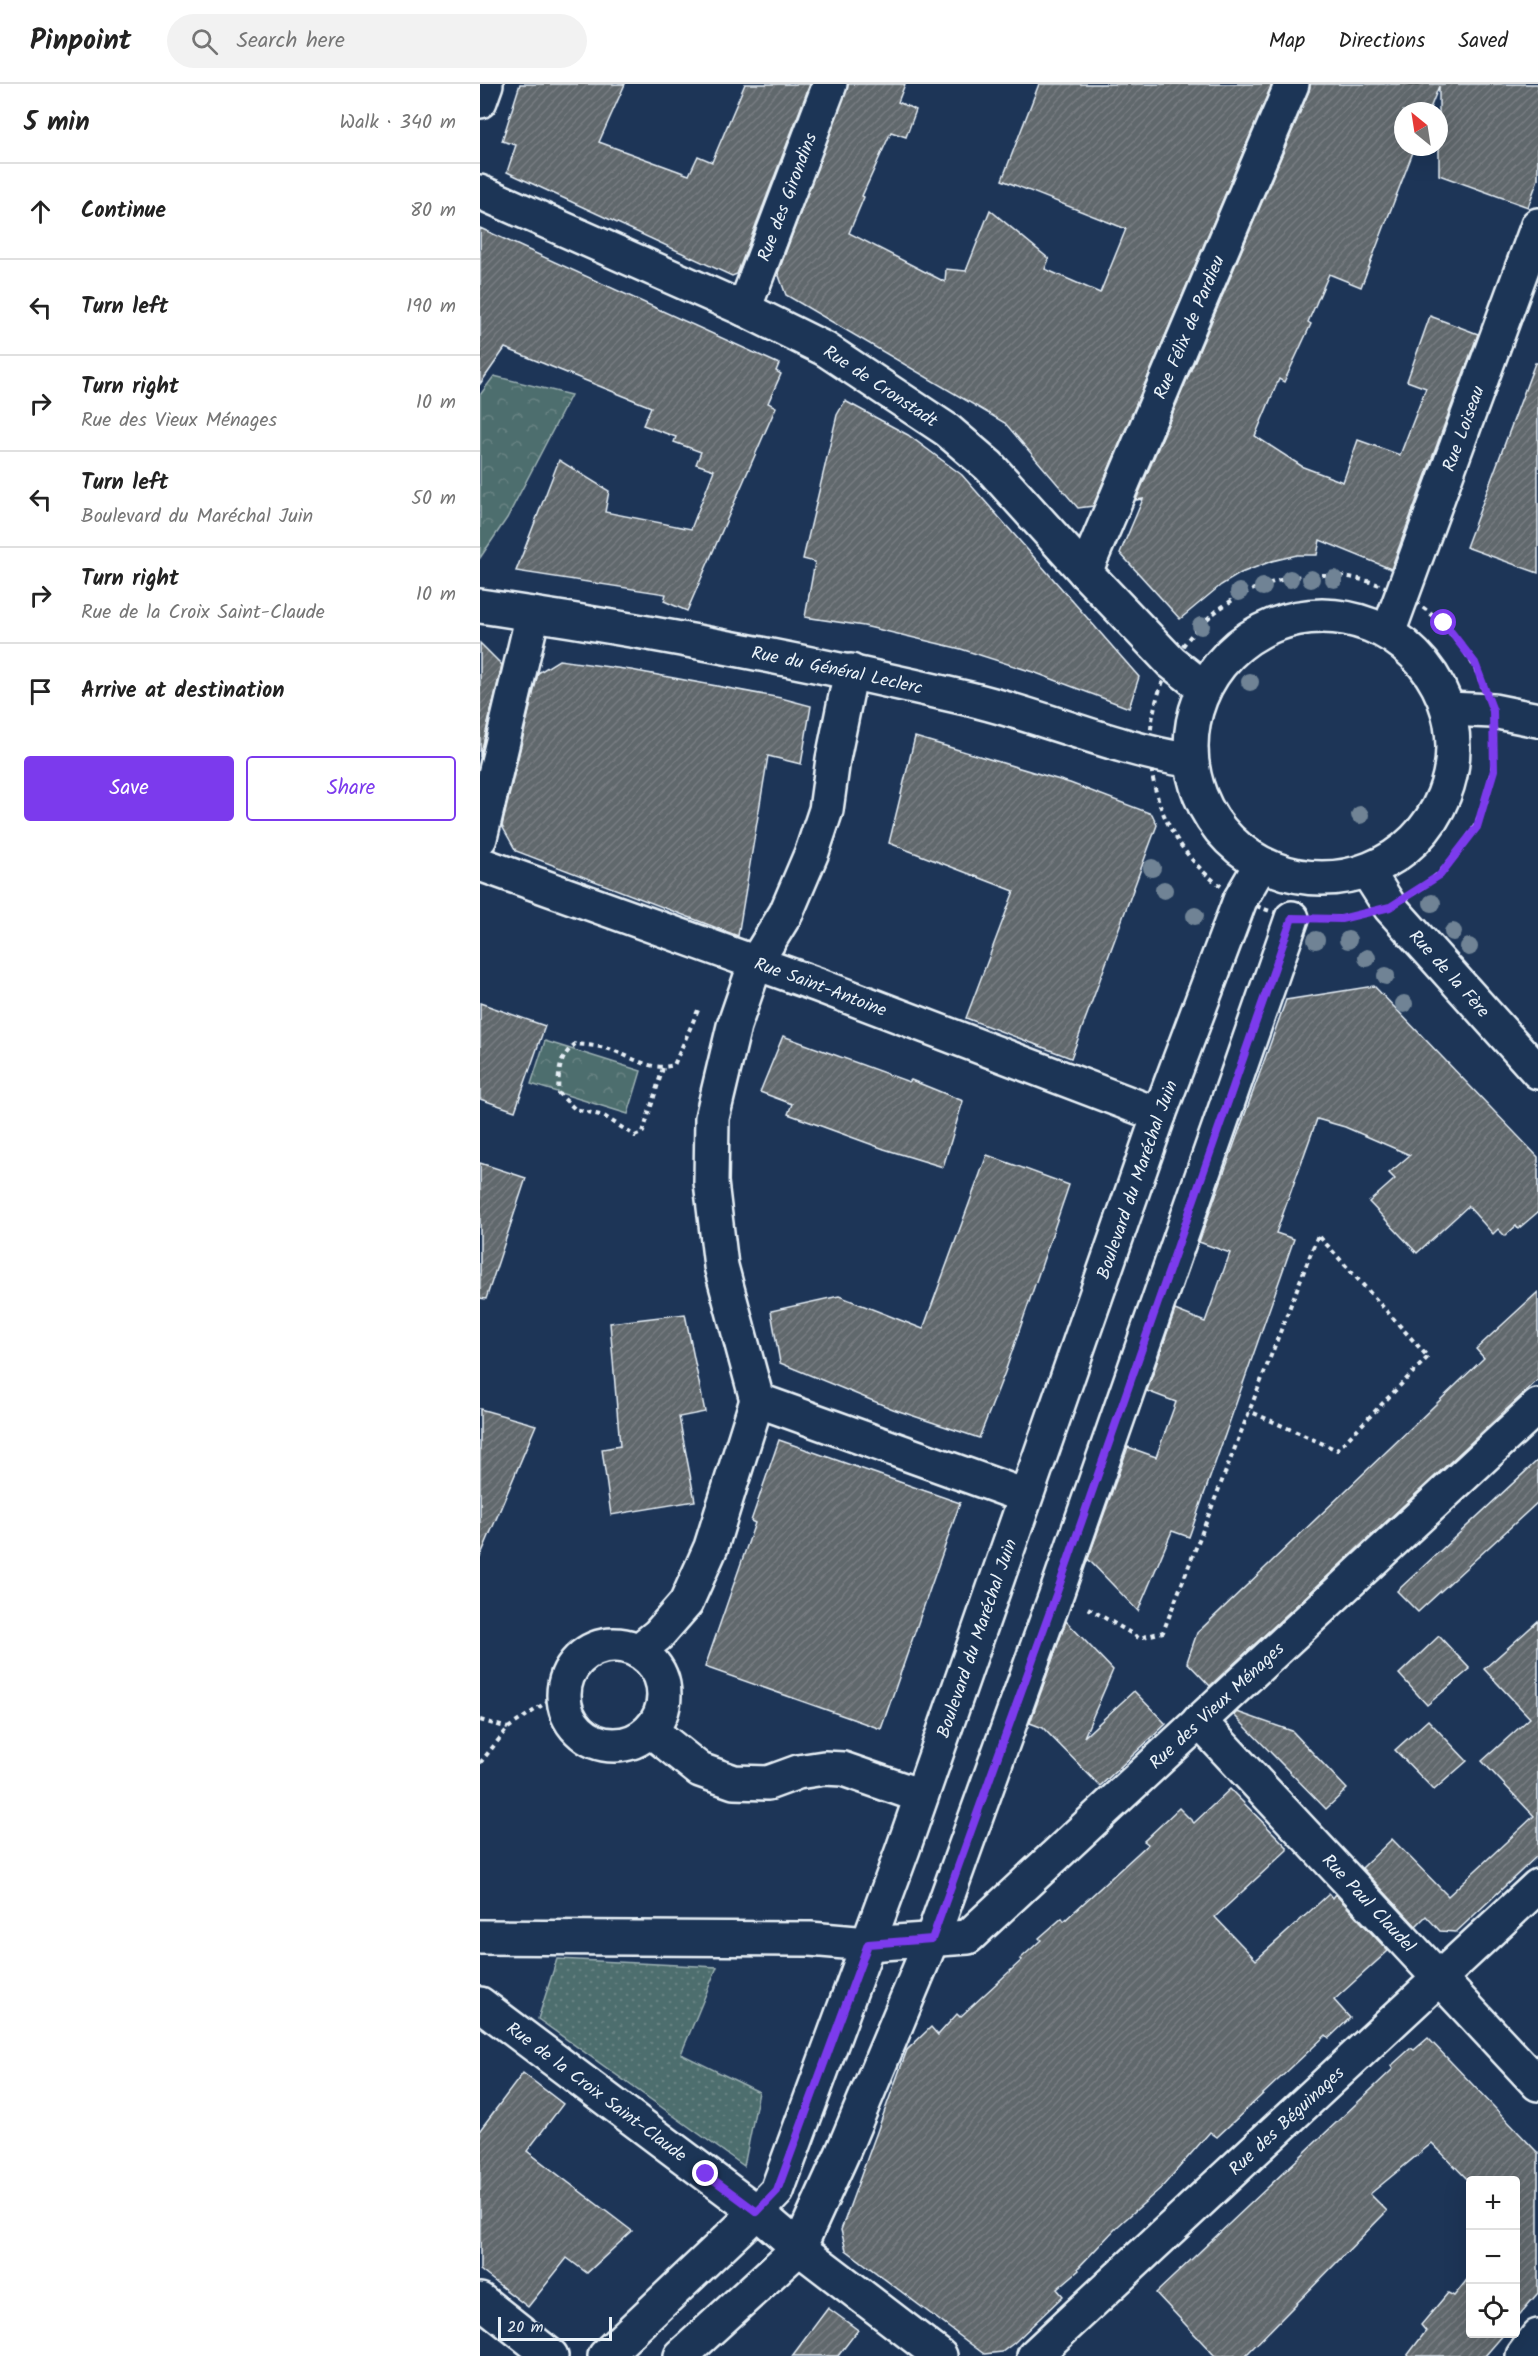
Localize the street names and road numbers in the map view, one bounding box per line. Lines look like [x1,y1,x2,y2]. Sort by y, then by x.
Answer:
street label: Rue des Girondins [750,128,826,266]
street label: Rue Félix de Pardieu [1147,251,1234,404]
street label: Rue de Cronstadt [817,339,944,437]
street label: Rue Loiseau [1436,381,1494,476]
street label: Rue du Général Leclerc [749,639,925,704]
street label: Rue de la Fère [1401,924,1496,1025]
street label: Rue Saint-Antoine [750,950,891,1026]
street label: Boulevard du Maréchal Juin [1090,1076,1187,1283]
street label: Boulevard du Maréchal Juin [930,1535,1026,1742]
street label: Rue des Vieux Ménages [1143,1636,1292,1777]
street label: Rue Paul Claudel [1314,1848,1422,1961]
street label: Rue de la Croix Saint-Claude [499,2015,692,2170]
street label: Rue des Béguinages [1223,2060,1352,2183]

